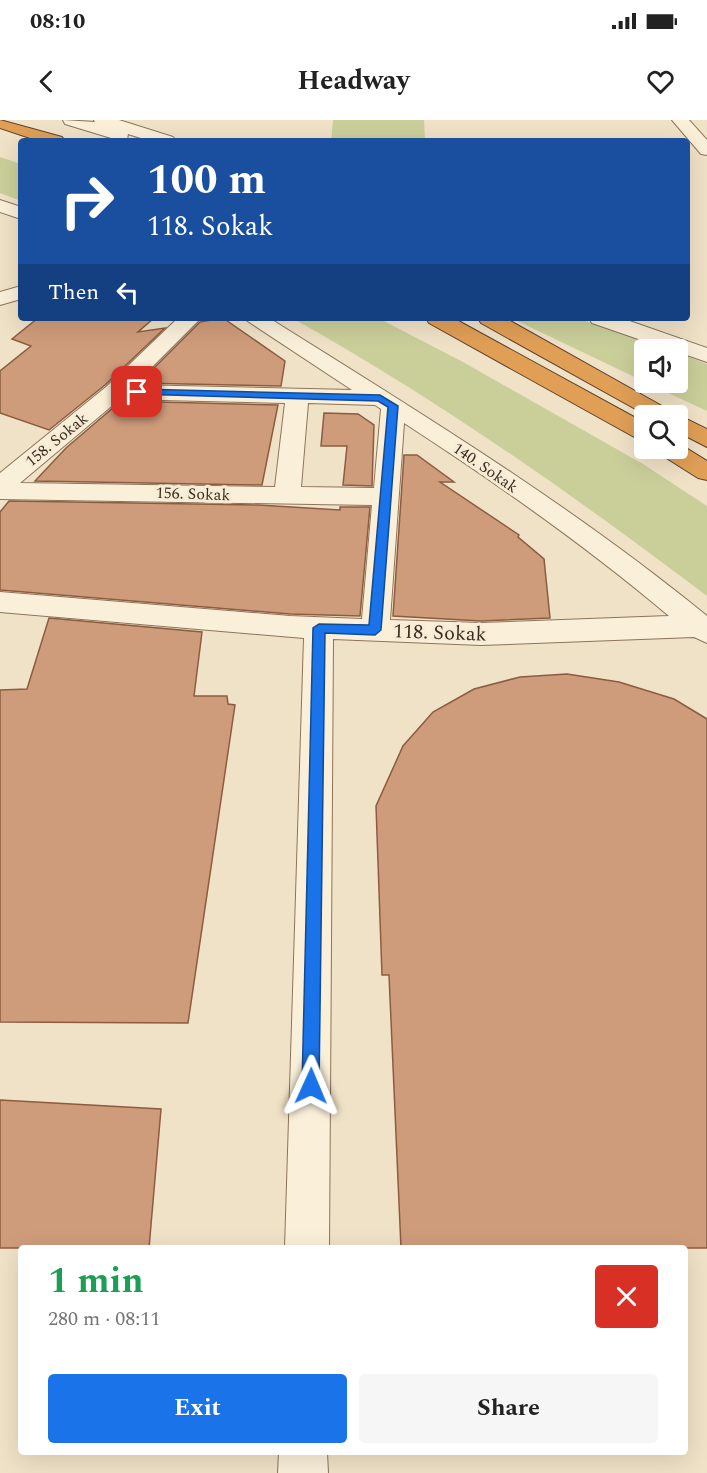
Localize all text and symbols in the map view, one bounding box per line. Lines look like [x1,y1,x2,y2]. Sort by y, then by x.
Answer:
text: 08:10 [30,5,85,38]
text: Headway [297,60,410,102]
icon: back [30,65,63,98]
icon: heart [644,65,677,98]
text: 100 m [147,149,266,212]
icon: right [48,162,126,240]
text: 118. Sokak [147,206,273,248]
text: Then [48,276,99,309]
icon: left [111,276,144,309]
map controls [634,339,688,459]
button: sound [634,339,688,393]
pin [111,366,162,417]
icon: arrive [120,375,153,408]
button: search [634,405,688,459]
street label: 158. Sokak [20,407,93,473]
street label: 140. Sokak [448,437,523,499]
street label: 156. Sokak [155,481,231,507]
street label: 118. Sokak [393,616,487,650]
position arrow [279,1054,343,1118]
text: 1 min [48,1254,144,1309]
button: close [595,1265,658,1328]
text: 280 m · 08:11 [48,1304,160,1334]
button: Exit [48,1374,347,1443]
button: Share [359,1374,658,1443]

